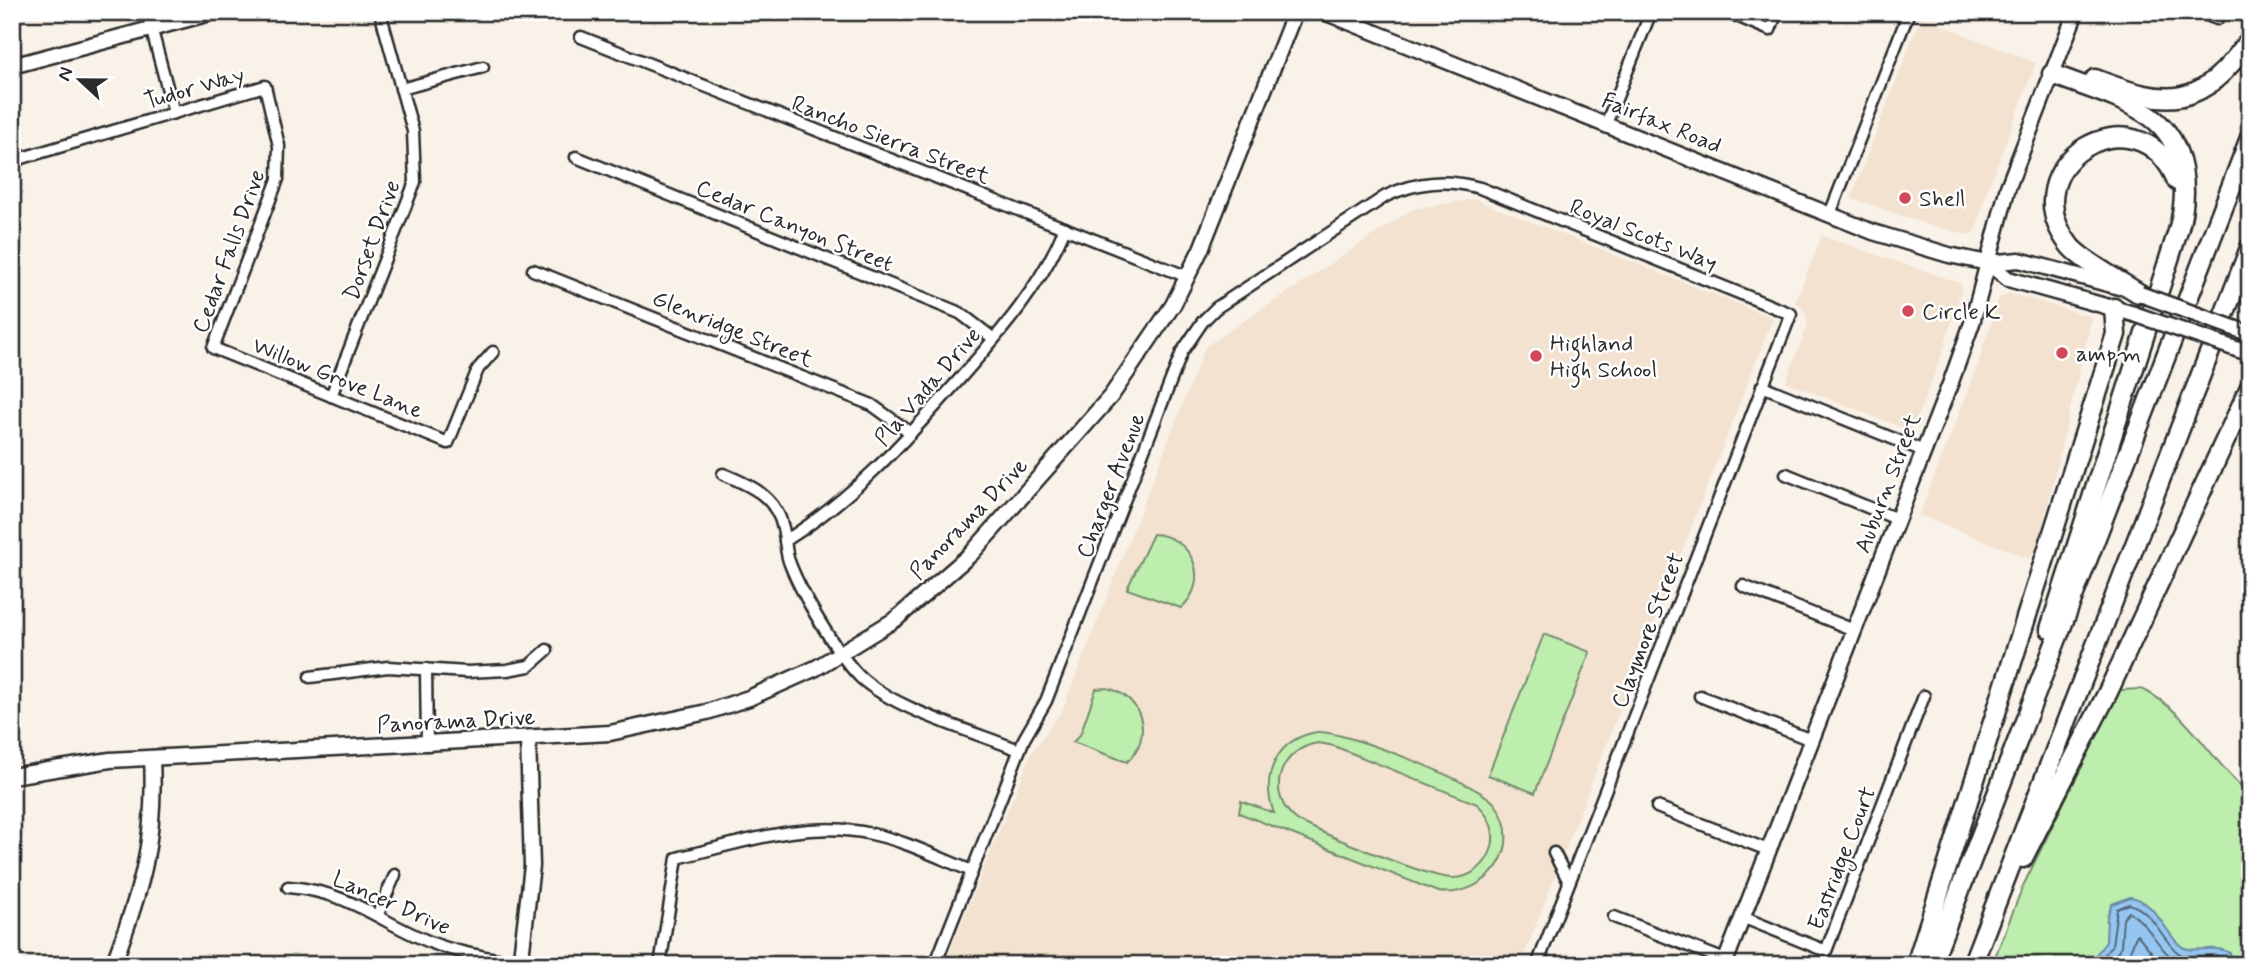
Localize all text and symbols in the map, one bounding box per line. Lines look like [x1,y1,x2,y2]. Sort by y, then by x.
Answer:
north arrow [46,46,116,116]
street label: Tudor Way [141,60,248,118]
text: N [52,64,80,85]
street label: Fairfax Road [1597,86,1726,161]
street label: Rancho Sierra Street [787,89,994,193]
street label: Cedar Falls Drive [186,166,273,338]
street label: Cedar Canyon Street [691,174,897,280]
street label: Dorset Drive [337,176,409,305]
place label: Shell [1919,185,1965,215]
marker: Shell [1897,190,1913,206]
street label: Royal Scots Way [1565,193,1722,279]
street label: Glenridge Street [647,284,817,378]
place label: Circle K [1922,298,2001,328]
marker: Circle K [1900,303,1916,319]
street label: Pla Vada Drive [868,321,989,453]
place label: Highland High School [1550,330,1657,388]
street label: Willow Grove Lane [248,331,427,427]
place label: ampm [2076,340,2141,370]
marker: ampm [2054,345,2070,361]
marker: Highland High School [1528,348,1544,364]
street label: Charger Avenue [1070,409,1153,563]
street label: Auburn Street [1848,409,1929,558]
street label: Panorama Drive [904,452,1035,587]
street label: Claymore Street [1605,549,1692,713]
street label: Panorama Drive [376,703,536,741]
street label: Eastridge Court [1802,783,1886,936]
street label: Lancer Drive [327,864,455,943]

